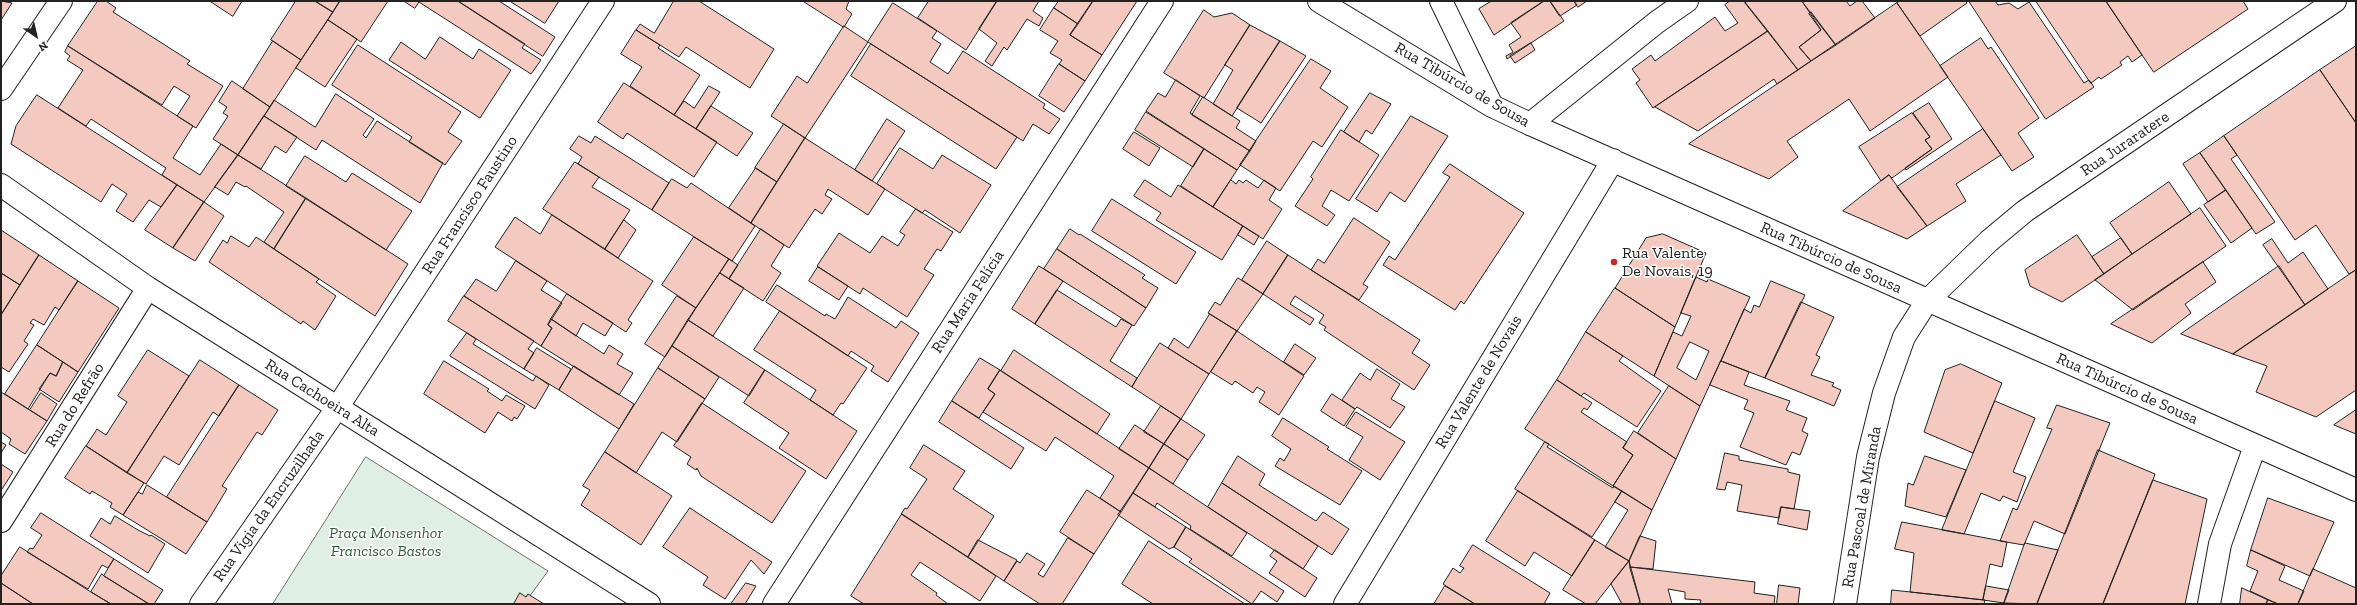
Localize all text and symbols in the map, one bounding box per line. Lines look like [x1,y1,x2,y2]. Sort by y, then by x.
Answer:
north arrow [16,16,56,56]
street label: Rua Tibúrcio de Sousa [1391,38,1533,132]
text: N [36,39,50,54]
street label: Rua Juraratere [2077,107,2173,181]
street label: Rua Francisco Faustino [418,132,522,278]
street label: Rua Tibúrcio de Sousa [1757,218,1905,298]
place label: Rua Valente De Novais, 19 [1622,243,1713,281]
street label: Rua Maria Felícia [928,247,1008,357]
marker: Rua Valente De Novais, 19 [1609,257,1619,267]
street label: Rua Valente de Novais [1432,312,1526,452]
street label: Rua Tibúrcio de Sousa [2053,349,2201,429]
street label: Rua Cachoeira Alta [261,355,383,441]
street label: Rua do Refrão [41,359,109,451]
street label: Rua Pascoal de Miranda [1838,425,1886,589]
street label: Rua Vigia da Encruzilhada [209,427,329,585]
park label: Praça Monsenhor Francisco Bastos [329,523,443,561]

